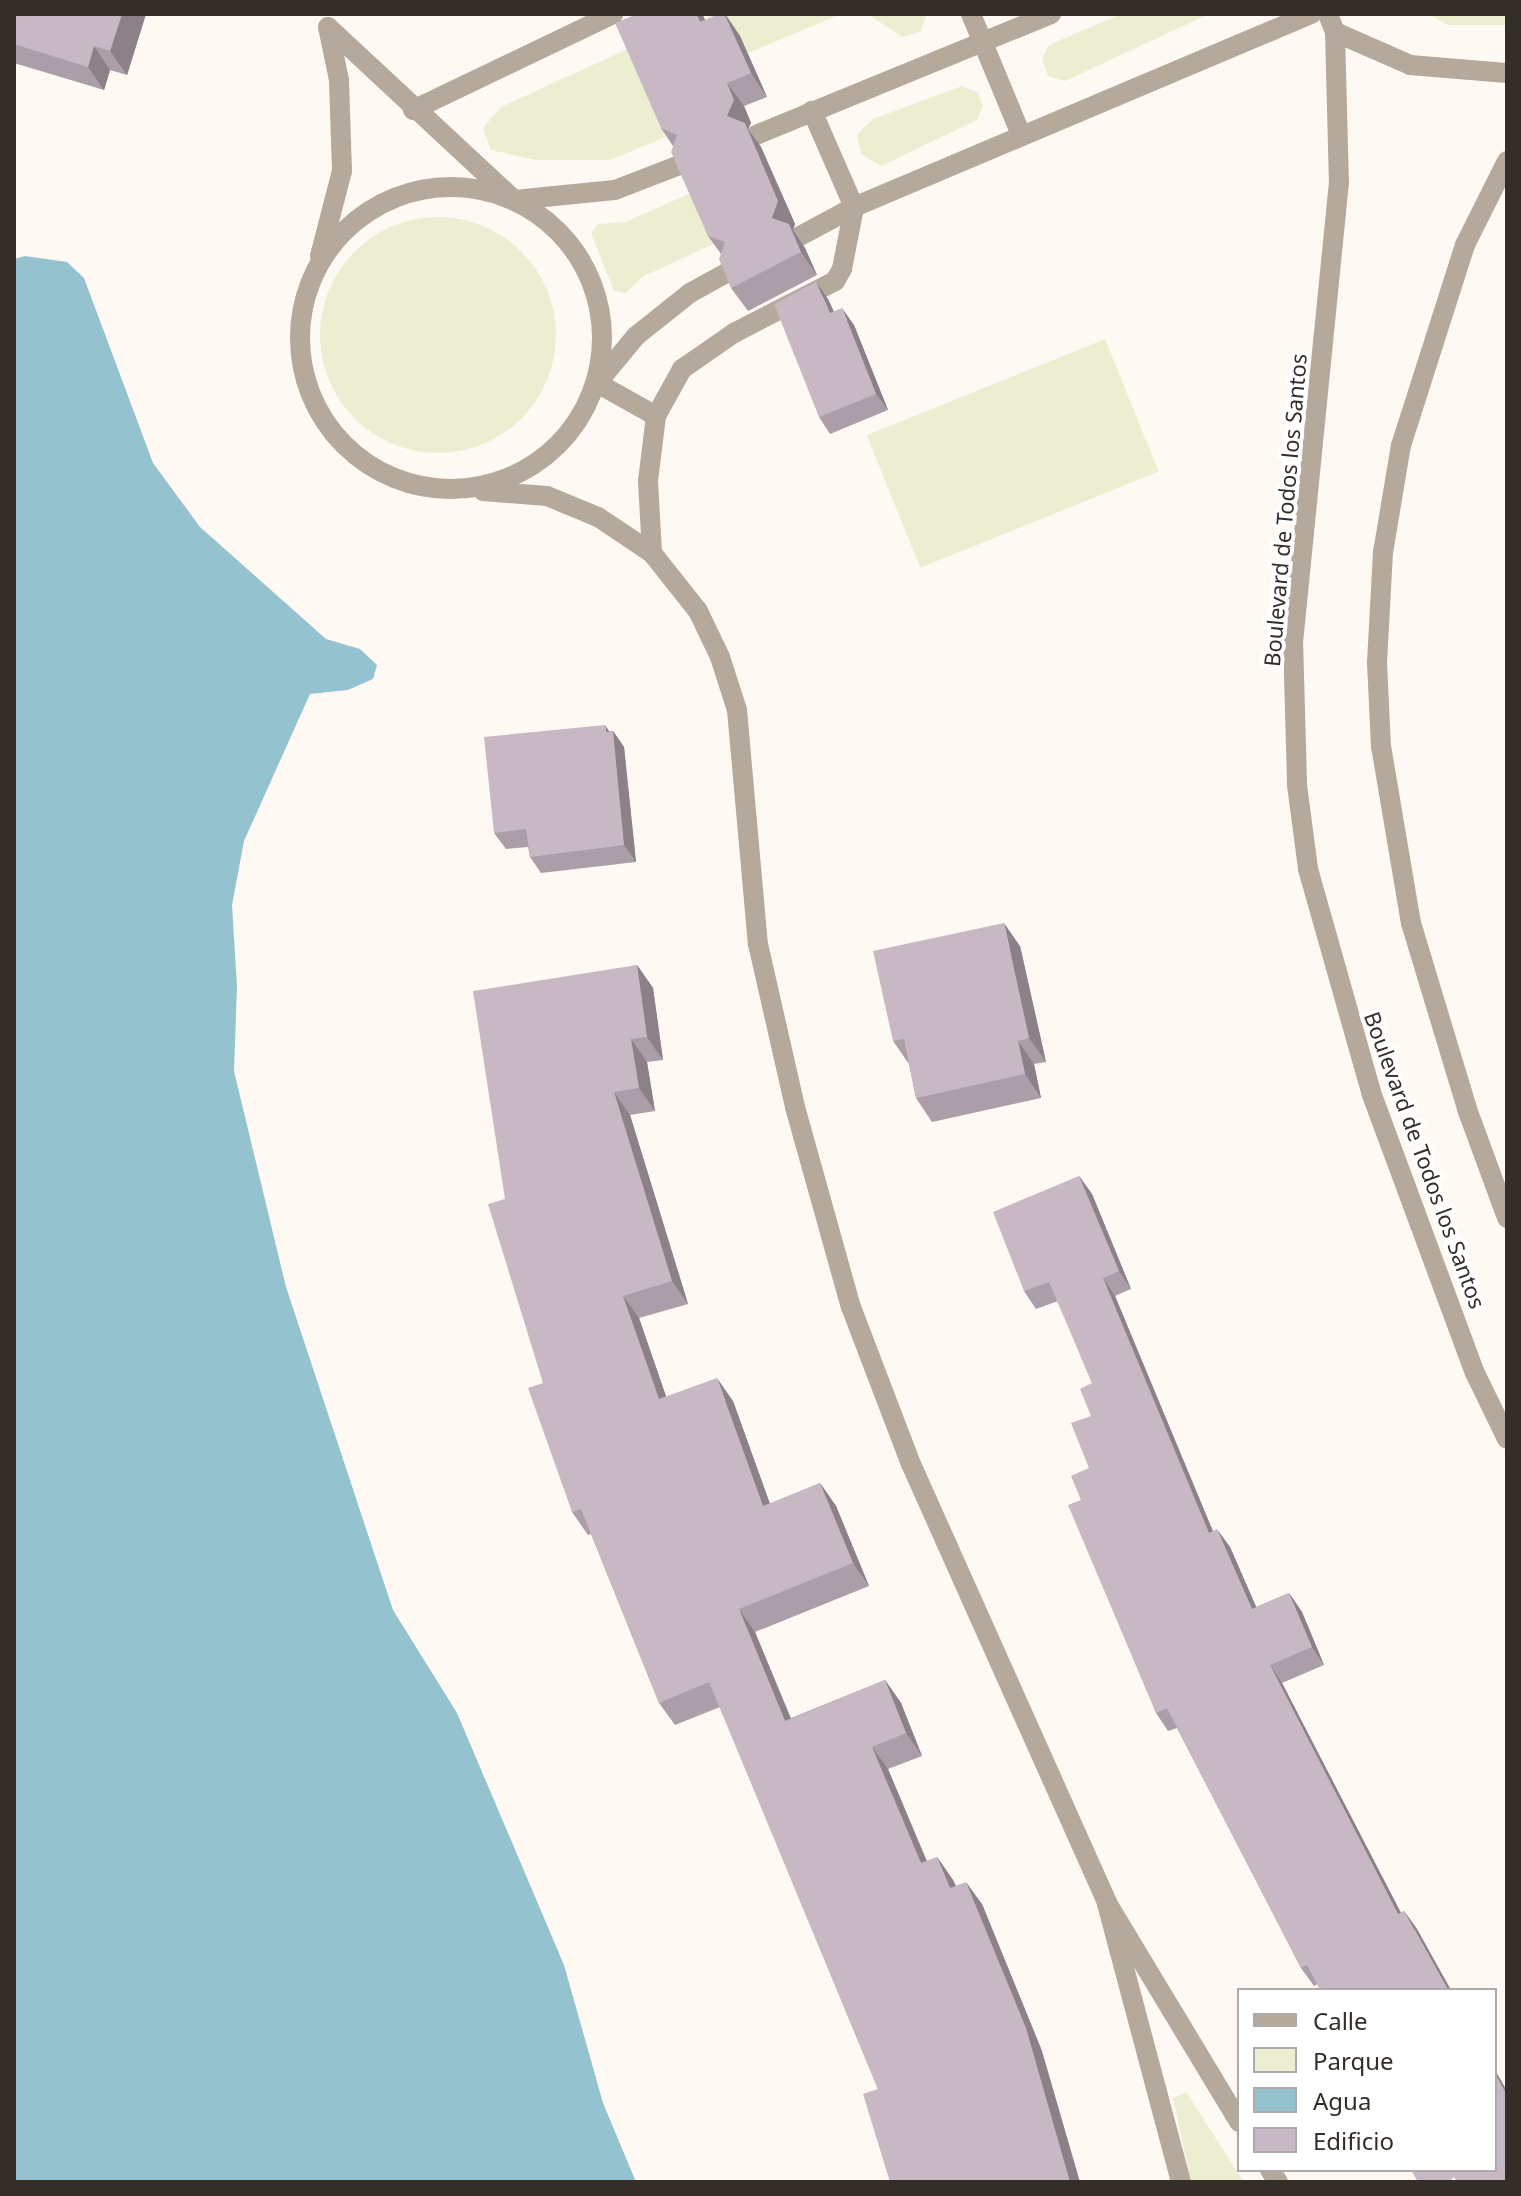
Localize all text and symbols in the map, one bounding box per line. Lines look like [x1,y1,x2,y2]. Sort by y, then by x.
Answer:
street label: Boulevard de Todos los Santos [1258,352,1312,668]
street label: Boulevard de Todos los Santos [1359,1008,1491,1312]
legend [1237,1988,1497,2172]
text: Calle [1313,2004,1368,2037]
text: Parque [1313,2044,1394,2077]
text: Agua [1313,2084,1371,2117]
text: Edificio [1313,2124,1394,2157]

